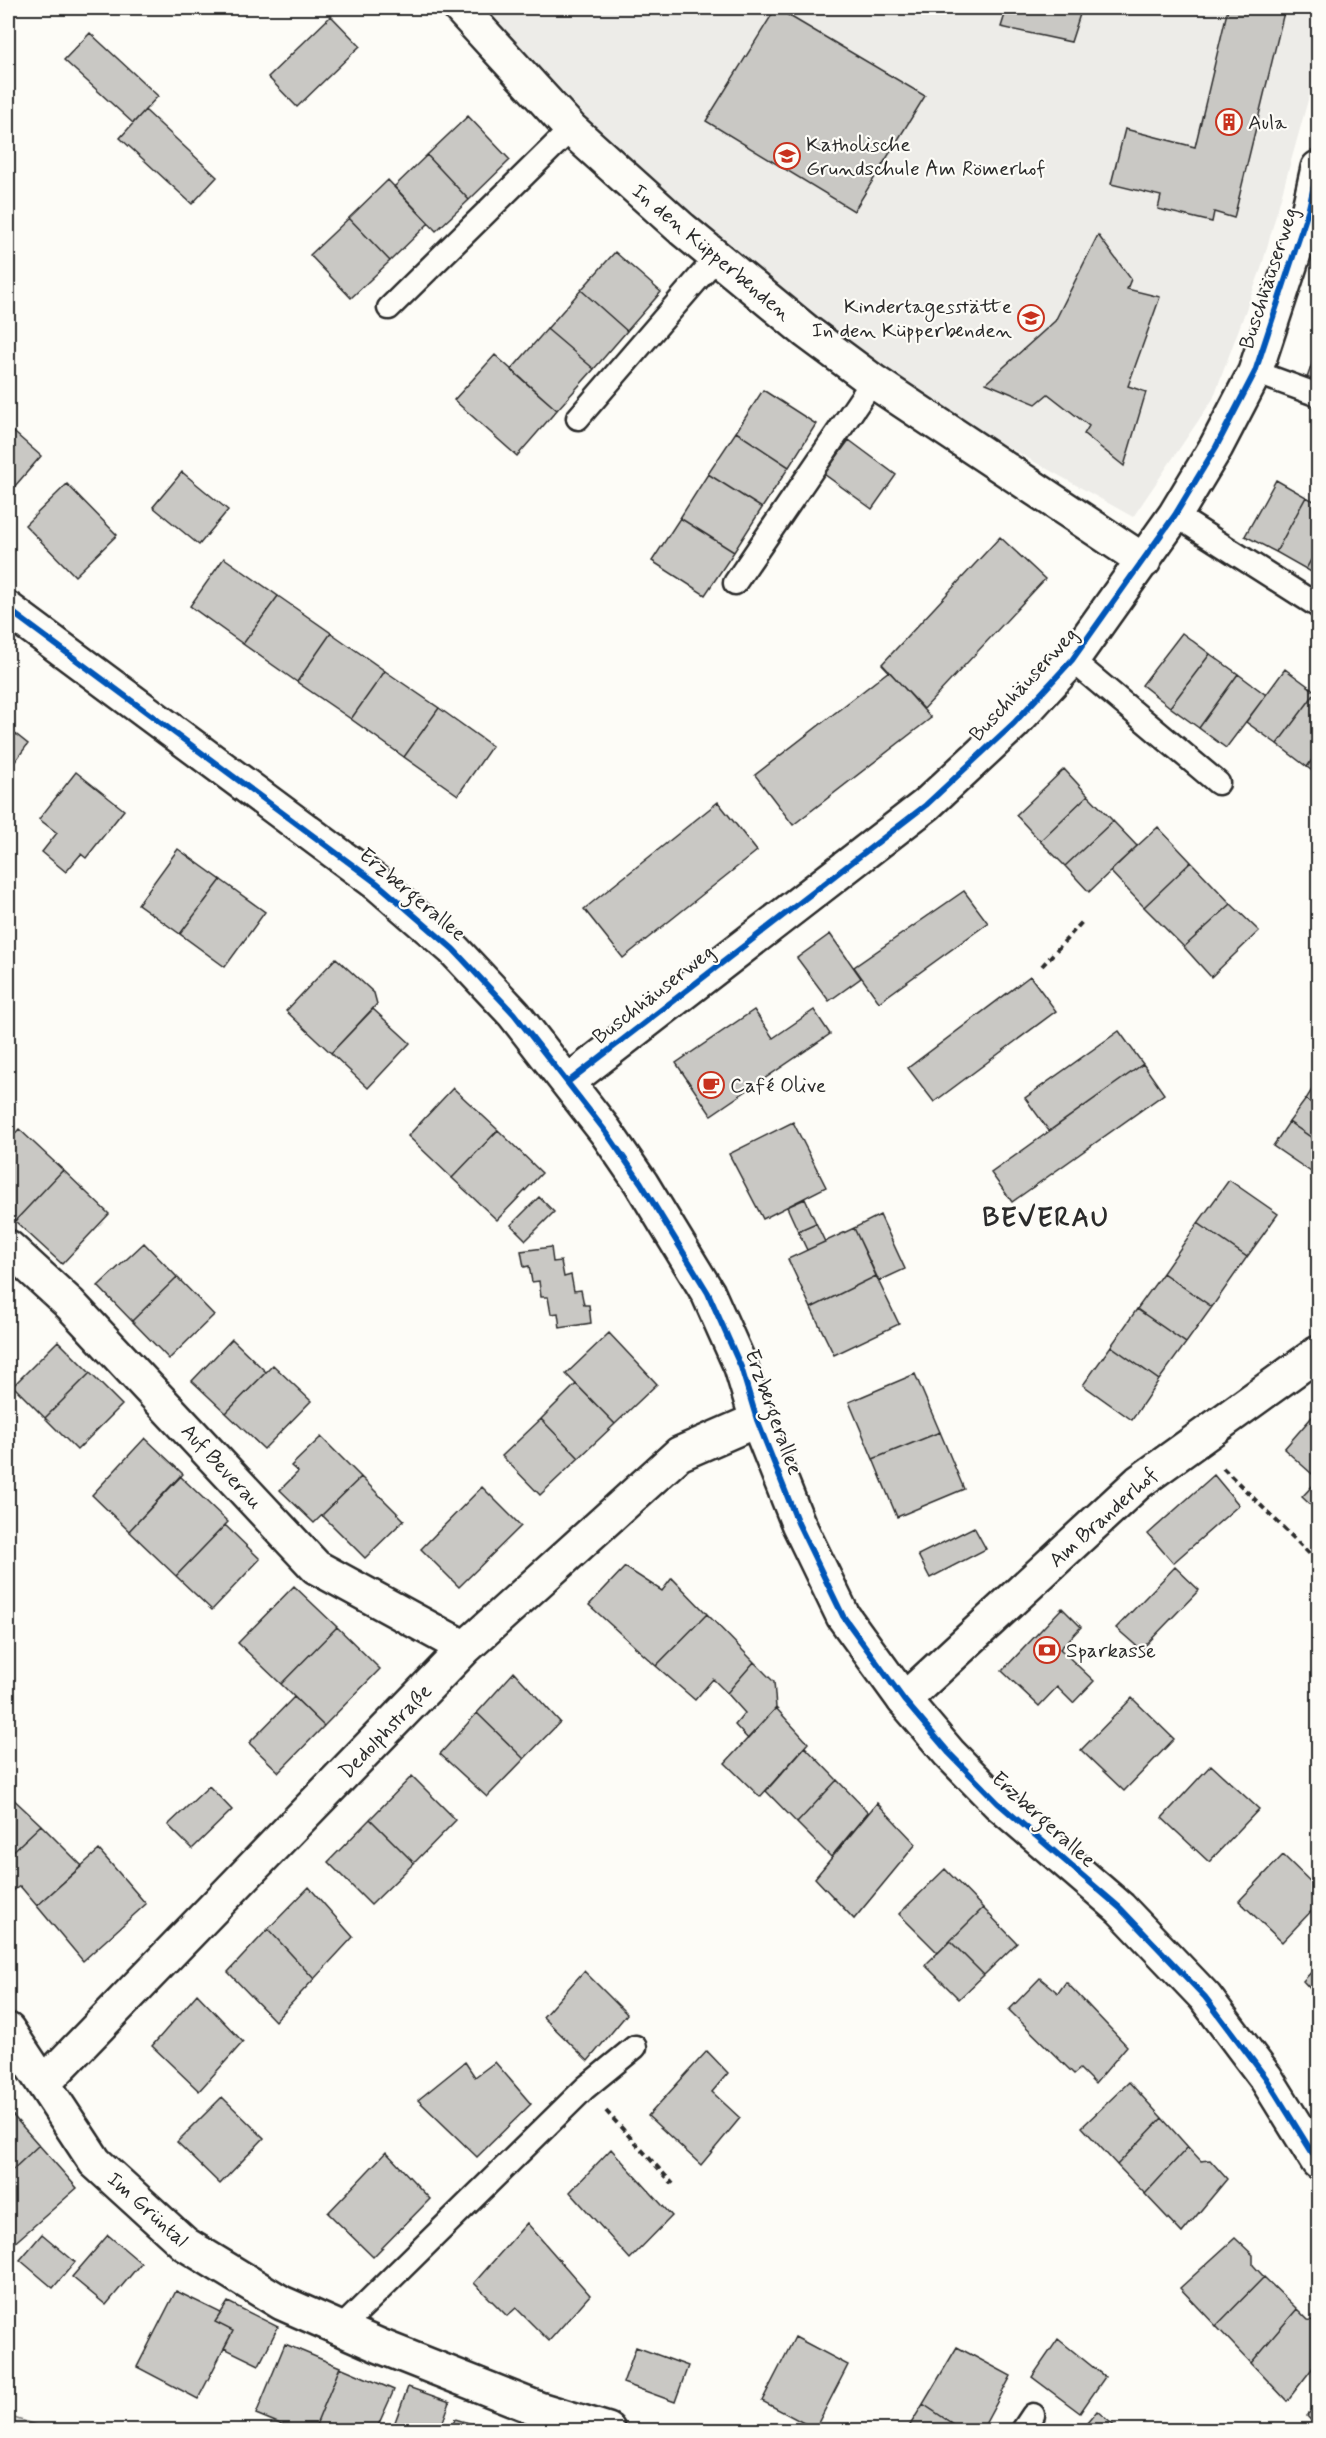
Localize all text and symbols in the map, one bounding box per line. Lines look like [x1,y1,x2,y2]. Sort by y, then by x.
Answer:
building icon: Aula [1214,107,1244,137]
place label: Aula [1248,109,1287,137]
place label: Katholische Grundschule Am Römerhof [806,131,1045,183]
school or university icon: Katholische Grundschule Am Römerhof [772,141,802,171]
street label: In den Küpperbenden [626,178,797,328]
street label: Buschhäuserweg [1233,204,1305,353]
place label: Kindertagesstätte In den Küpperbenden [812,293,1013,345]
school or university icon: Kindertagesstätte In den Küpperbenden [1016,303,1046,333]
street label: Buschhäuserweg [963,621,1084,748]
street label: Erzbergerallee [352,842,472,949]
street label: Buschhäuserweg [587,938,720,1051]
cafe icon: Café Olive [696,1070,726,1100]
place label: Café Olive [730,1072,826,1100]
district label: BEVERAU [982,1201,1110,1236]
street label: Erzbergerallee [736,1346,809,1480]
street label: Auf Beverau [174,1418,268,1516]
street label: Am Branderhof [1043,1461,1164,1574]
bank icon: Sparkasse [1032,1635,1062,1665]
place label: Sparkasse [1066,1637,1156,1665]
street label: Dedolphstraße [333,1678,438,1785]
street label: Erzbergerallee [984,1765,1102,1876]
street label: Im Grüntal [101,2166,194,2254]

